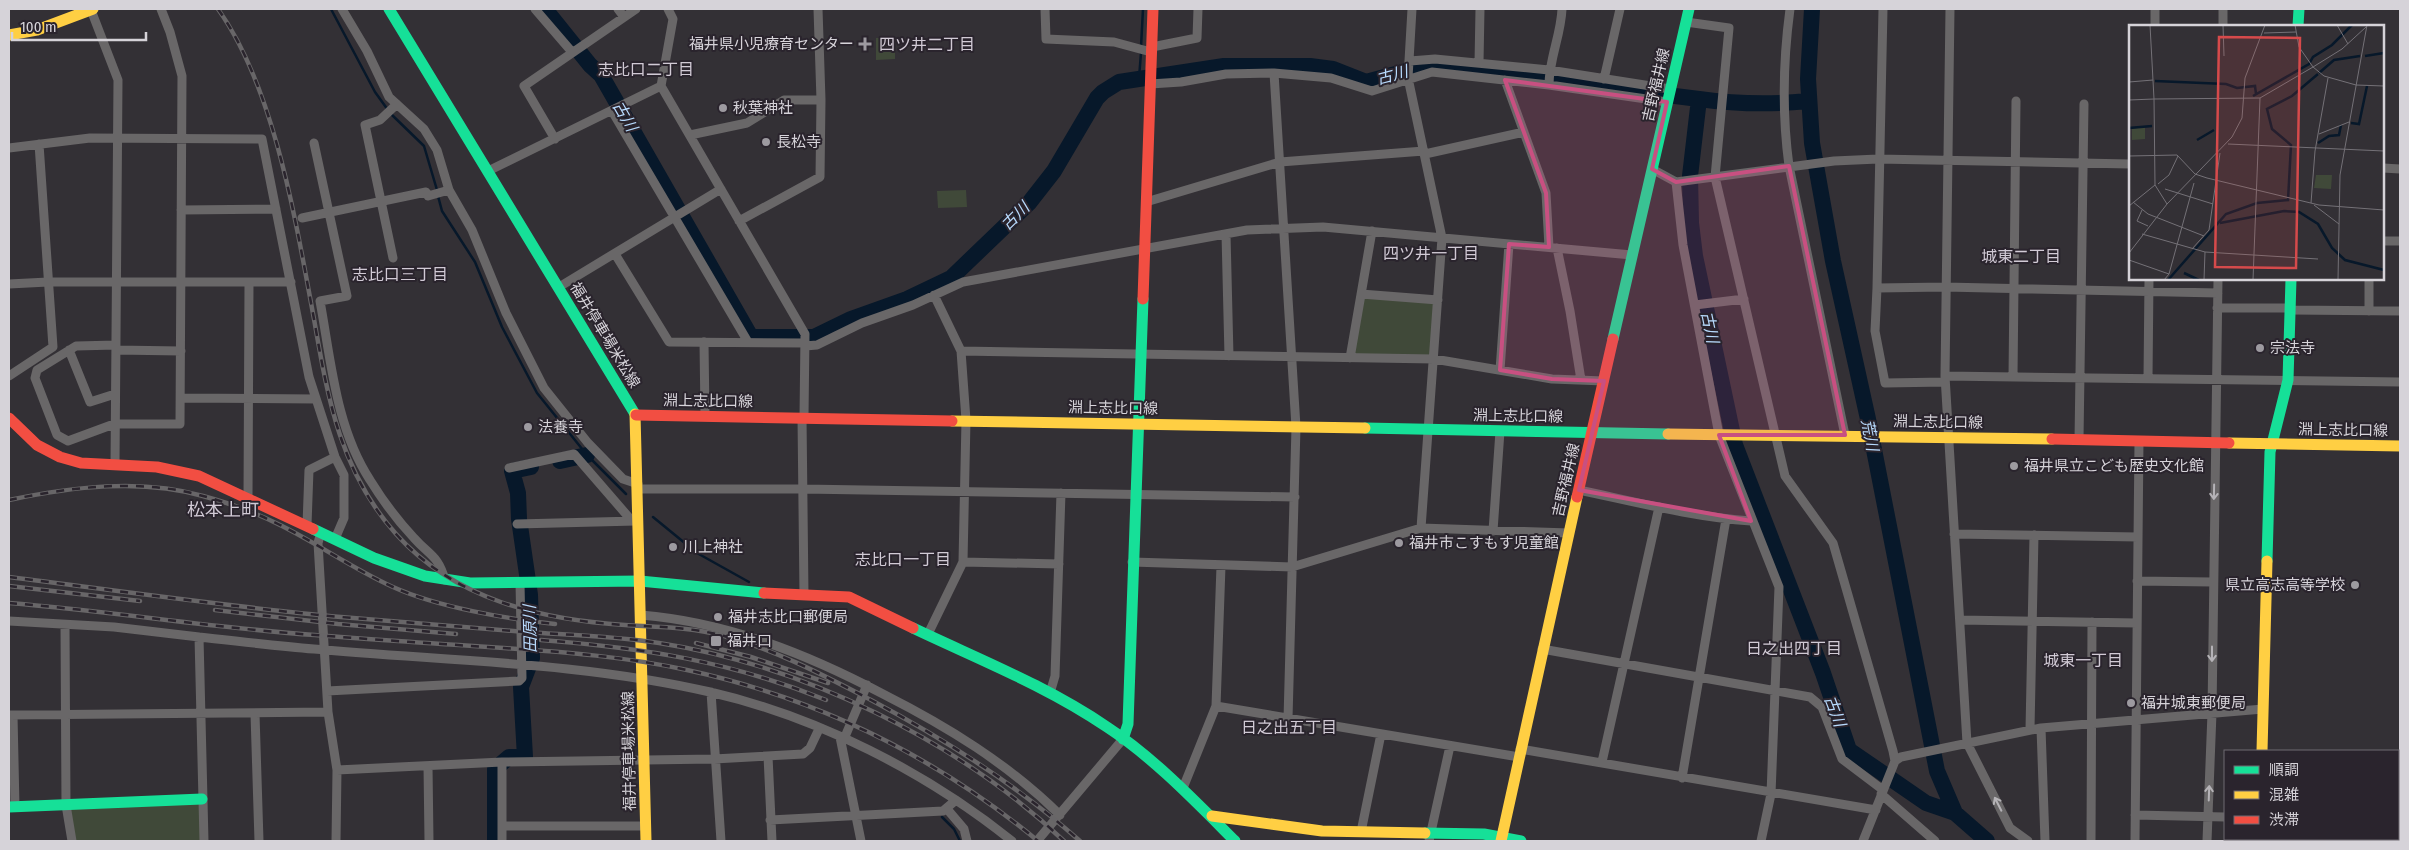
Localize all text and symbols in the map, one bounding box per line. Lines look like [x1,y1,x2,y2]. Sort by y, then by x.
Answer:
scale bar [12,10,146,42]
text: 100 m [20,18,57,36]
inset map [2129,25,2384,280]
place label: 福井県小児療育センター [689,35,854,53]
district label: 四ツ井二丁目 [879,35,975,54]
marker: 福井県小児療育センター [858,37,872,51]
street label: 吉野福井線 [1639,46,1673,124]
district label: 志比口二丁目 [598,60,694,79]
water label: 古川 [1374,61,1412,88]
water label: 古川 [609,97,642,136]
place label: 秋葉神社 [733,99,793,117]
marker: 秋葉神社 [717,102,729,114]
place label: 長松寺 [776,133,821,151]
marker: 長松寺 [760,136,772,148]
water label: 古川 [997,197,1034,234]
district label: 四ツ井一丁目 [1383,244,1479,263]
district label: 城東二丁目 [1981,247,2061,266]
district label: 志比口三丁目 [352,265,448,284]
street label: 福井停車場米松線 [566,279,644,391]
water label: 古川 [1697,309,1723,347]
place label: 宗法寺 [2270,339,2315,357]
marker: 宗法寺 [2254,342,2266,354]
street label: 淵上志比口線 [663,391,753,411]
street label: 淵上志比口線 [1068,398,1158,418]
street label: 淵上志比口線 [1473,406,1563,426]
street label: 淵上志比口線 [1893,412,1983,432]
water label: 荒川 [1858,417,1883,454]
place label: 法養寺 [538,418,583,436]
street label: 淵上志比口線 [2298,420,2388,440]
marker: 法養寺 [522,421,534,433]
street label: 吉野福井線 [1549,441,1583,519]
place label: 福井県立こども歴史文化館 [2024,457,2204,475]
marker: 福井県立こども歴史文化館 [2008,460,2020,472]
one-way arrow [2209,483,2219,499]
district label: 松本上町 [187,499,259,521]
place label: 福井市こすもす児童館 [1409,534,1559,552]
marker: 福井市こすもす児童館 [1393,537,1405,549]
place label: 川上神社 [683,538,743,556]
marker: 川上神社 [667,541,679,553]
district label: 志比口一丁目 [855,550,951,569]
place label: 県立高志高等学校 [2225,576,2345,594]
marker: 県立高志高等学校 [2349,579,2361,591]
water label: 田原川 [520,603,540,653]
place label: 福井志比口郵便局 [728,608,848,626]
marker: 福井志比口郵便局 [712,611,724,623]
place label: 福井口 [727,632,772,650]
marker: 福井口 [709,634,723,648]
district label: 日之出四丁目 [1746,639,1842,658]
one-way arrow [2207,646,2217,662]
district label: 城東一丁目 [2043,651,2123,670]
street label: 福井停車場米松線 [619,691,639,811]
water label: 古川 [1820,693,1850,731]
place label: 福井城東郵便局 [2141,694,2246,712]
marker: 福井城東郵便局 [2125,697,2137,709]
district label: 日之出五丁目 [1241,718,1337,737]
legend [2224,750,2399,840]
text: 順調 [2269,761,2299,779]
one-way arrow [2204,785,2213,801]
text: 混雑 [2269,786,2299,804]
one-way arrow [1993,797,2003,812]
text: 渋滞 [2269,811,2299,829]

